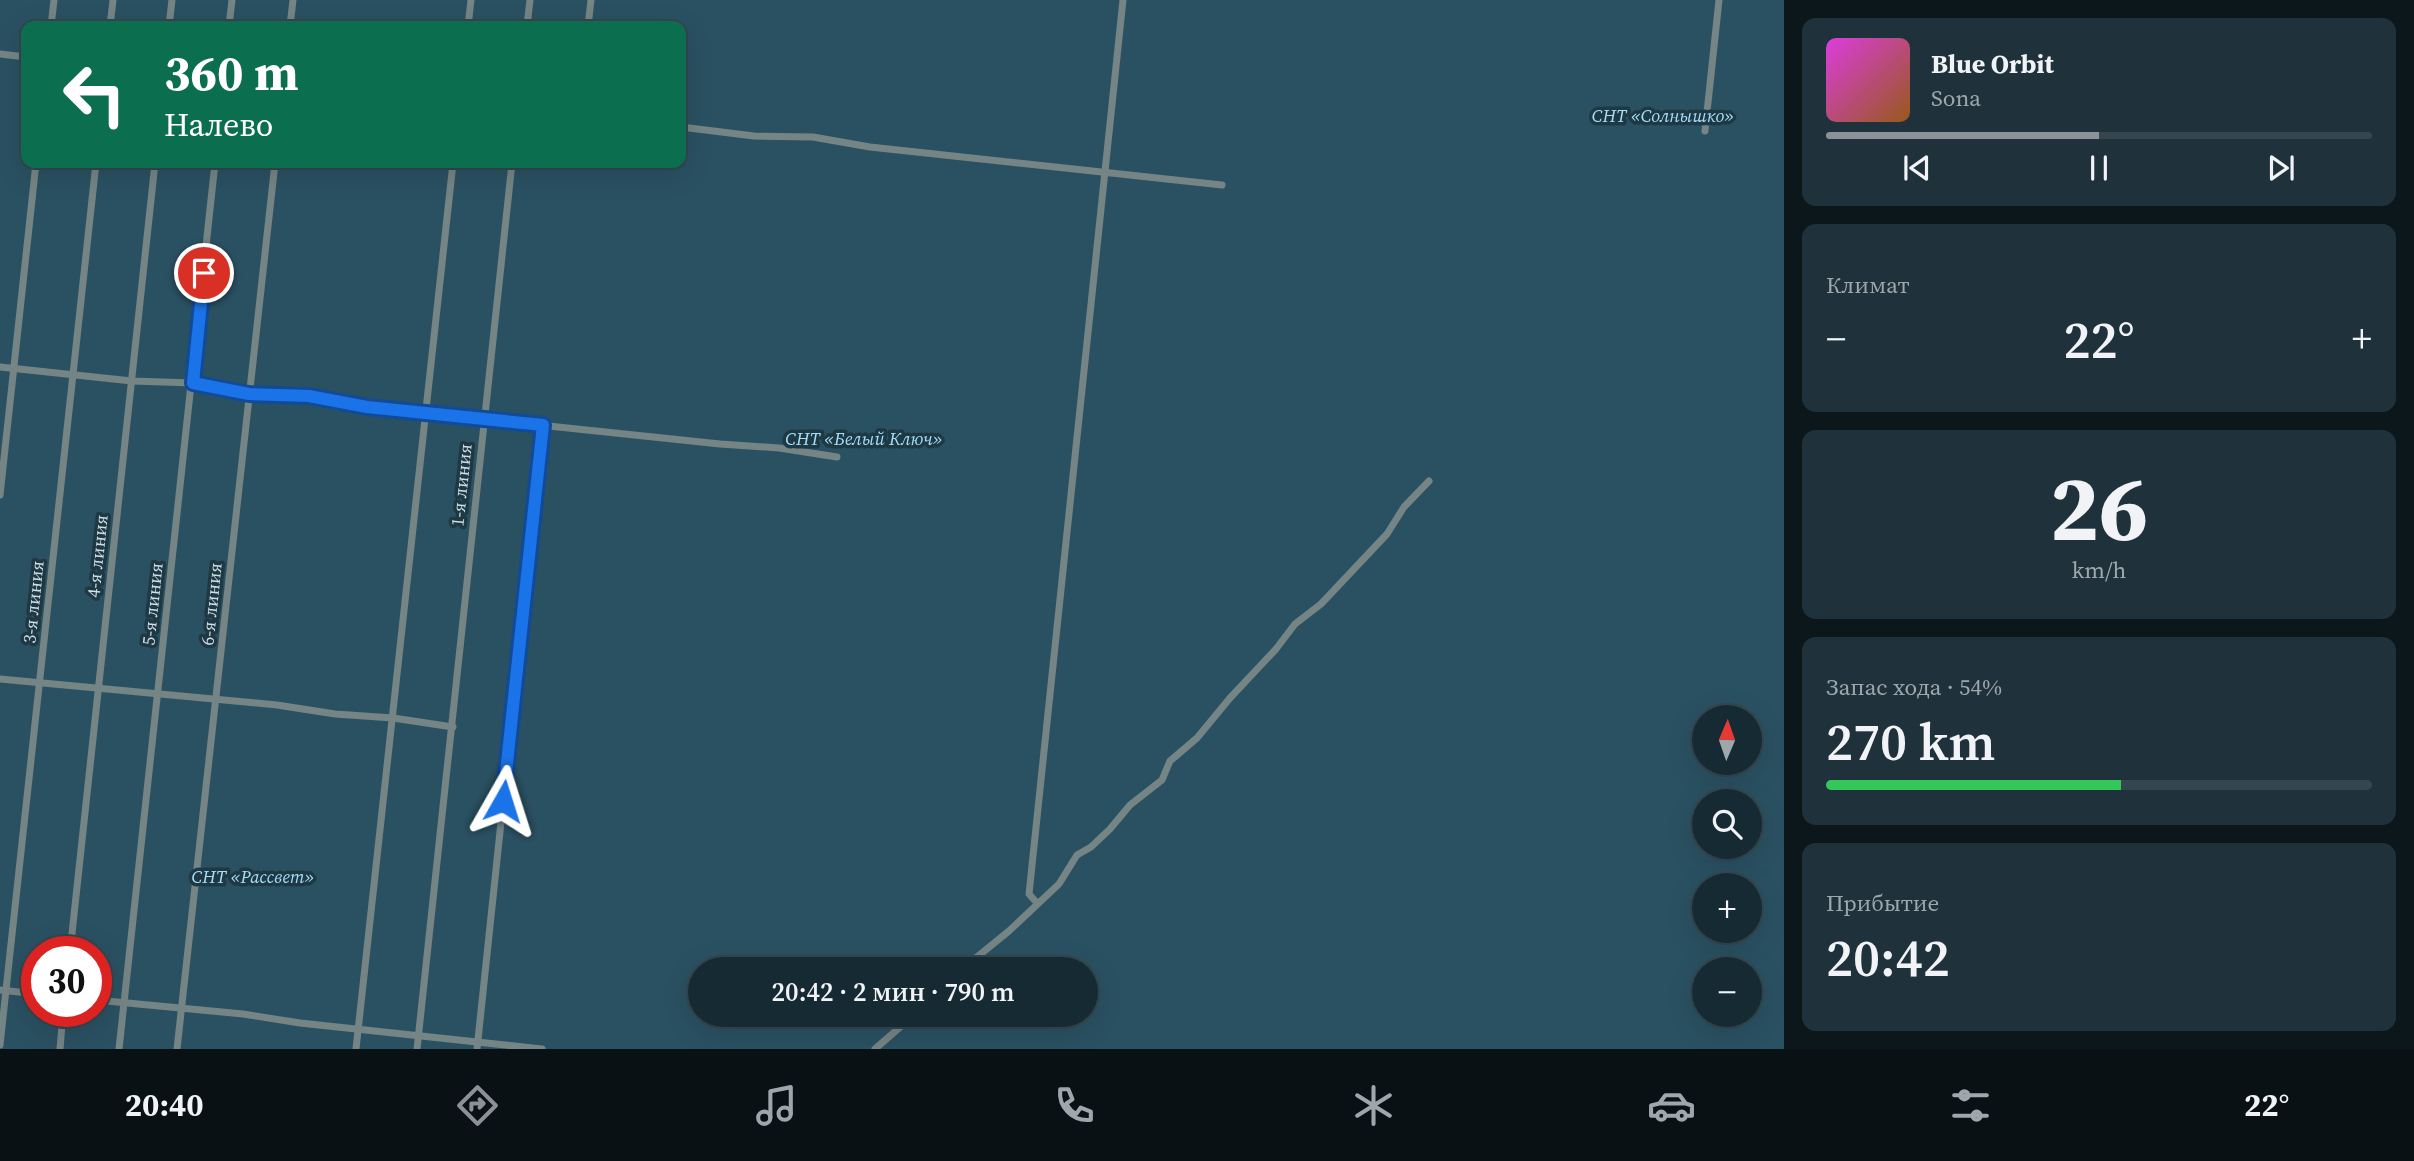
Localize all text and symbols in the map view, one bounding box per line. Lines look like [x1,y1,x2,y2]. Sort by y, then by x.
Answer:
text: 360 m [164,39,299,106]
text: Blue Orbit [1931,46,2054,82]
icon: left [49,49,140,140]
text: Sona [1931,82,1981,114]
text: Налево [164,103,273,147]
park label: СНТ «Солнышко» [1592,103,1734,128]
icon: previous [1898,149,1936,187]
icon: pause [2080,149,2118,187]
icon: next [2262,149,2300,187]
pin [174,243,234,303]
icon: arrive [185,254,223,292]
text: Климат [1826,269,1910,301]
text: 22° [2063,304,2135,375]
text: − [1826,313,1846,365]
text: + [2352,313,2372,365]
park label: СНТ «Белый Ключ» [785,426,943,451]
street label: 1-я линия [444,442,478,528]
text: 26 [2050,446,2148,570]
street label: 4-я линия [80,513,114,599]
text: km/h [2072,554,2126,586]
street label: 3-я линия [16,559,50,645]
street label: 5-я линия [135,561,169,647]
street label: 6-я линия [194,561,228,647]
text: Запас хода · 54% [1826,671,2002,703]
north arrow [1692,705,1762,775]
map controls [1692,705,1762,1027]
text: 270 km [1826,706,1995,777]
position arrow [466,764,540,838]
button: search [1692,789,1762,859]
park label: СНТ «Рассвет» [192,864,314,889]
button: + [1692,873,1762,943]
text: Прибытие [1826,887,1939,919]
text: 20:42 [1826,922,1950,993]
speed limit sign: 30 [21,936,112,1027]
button: − [1692,957,1762,1027]
text: 20:42 · 2 мин · 790 m [772,974,1014,1010]
icon: directions [453,1081,502,1130]
icon: music [752,1081,801,1130]
icon: phone [1050,1081,1099,1130]
icon: climate [1349,1081,1398,1130]
icon: car [1647,1081,1696,1130]
icon: filters [1946,1081,1995,1130]
text: 20:40 [125,1083,204,1127]
text: 22° [2244,1083,2289,1127]

